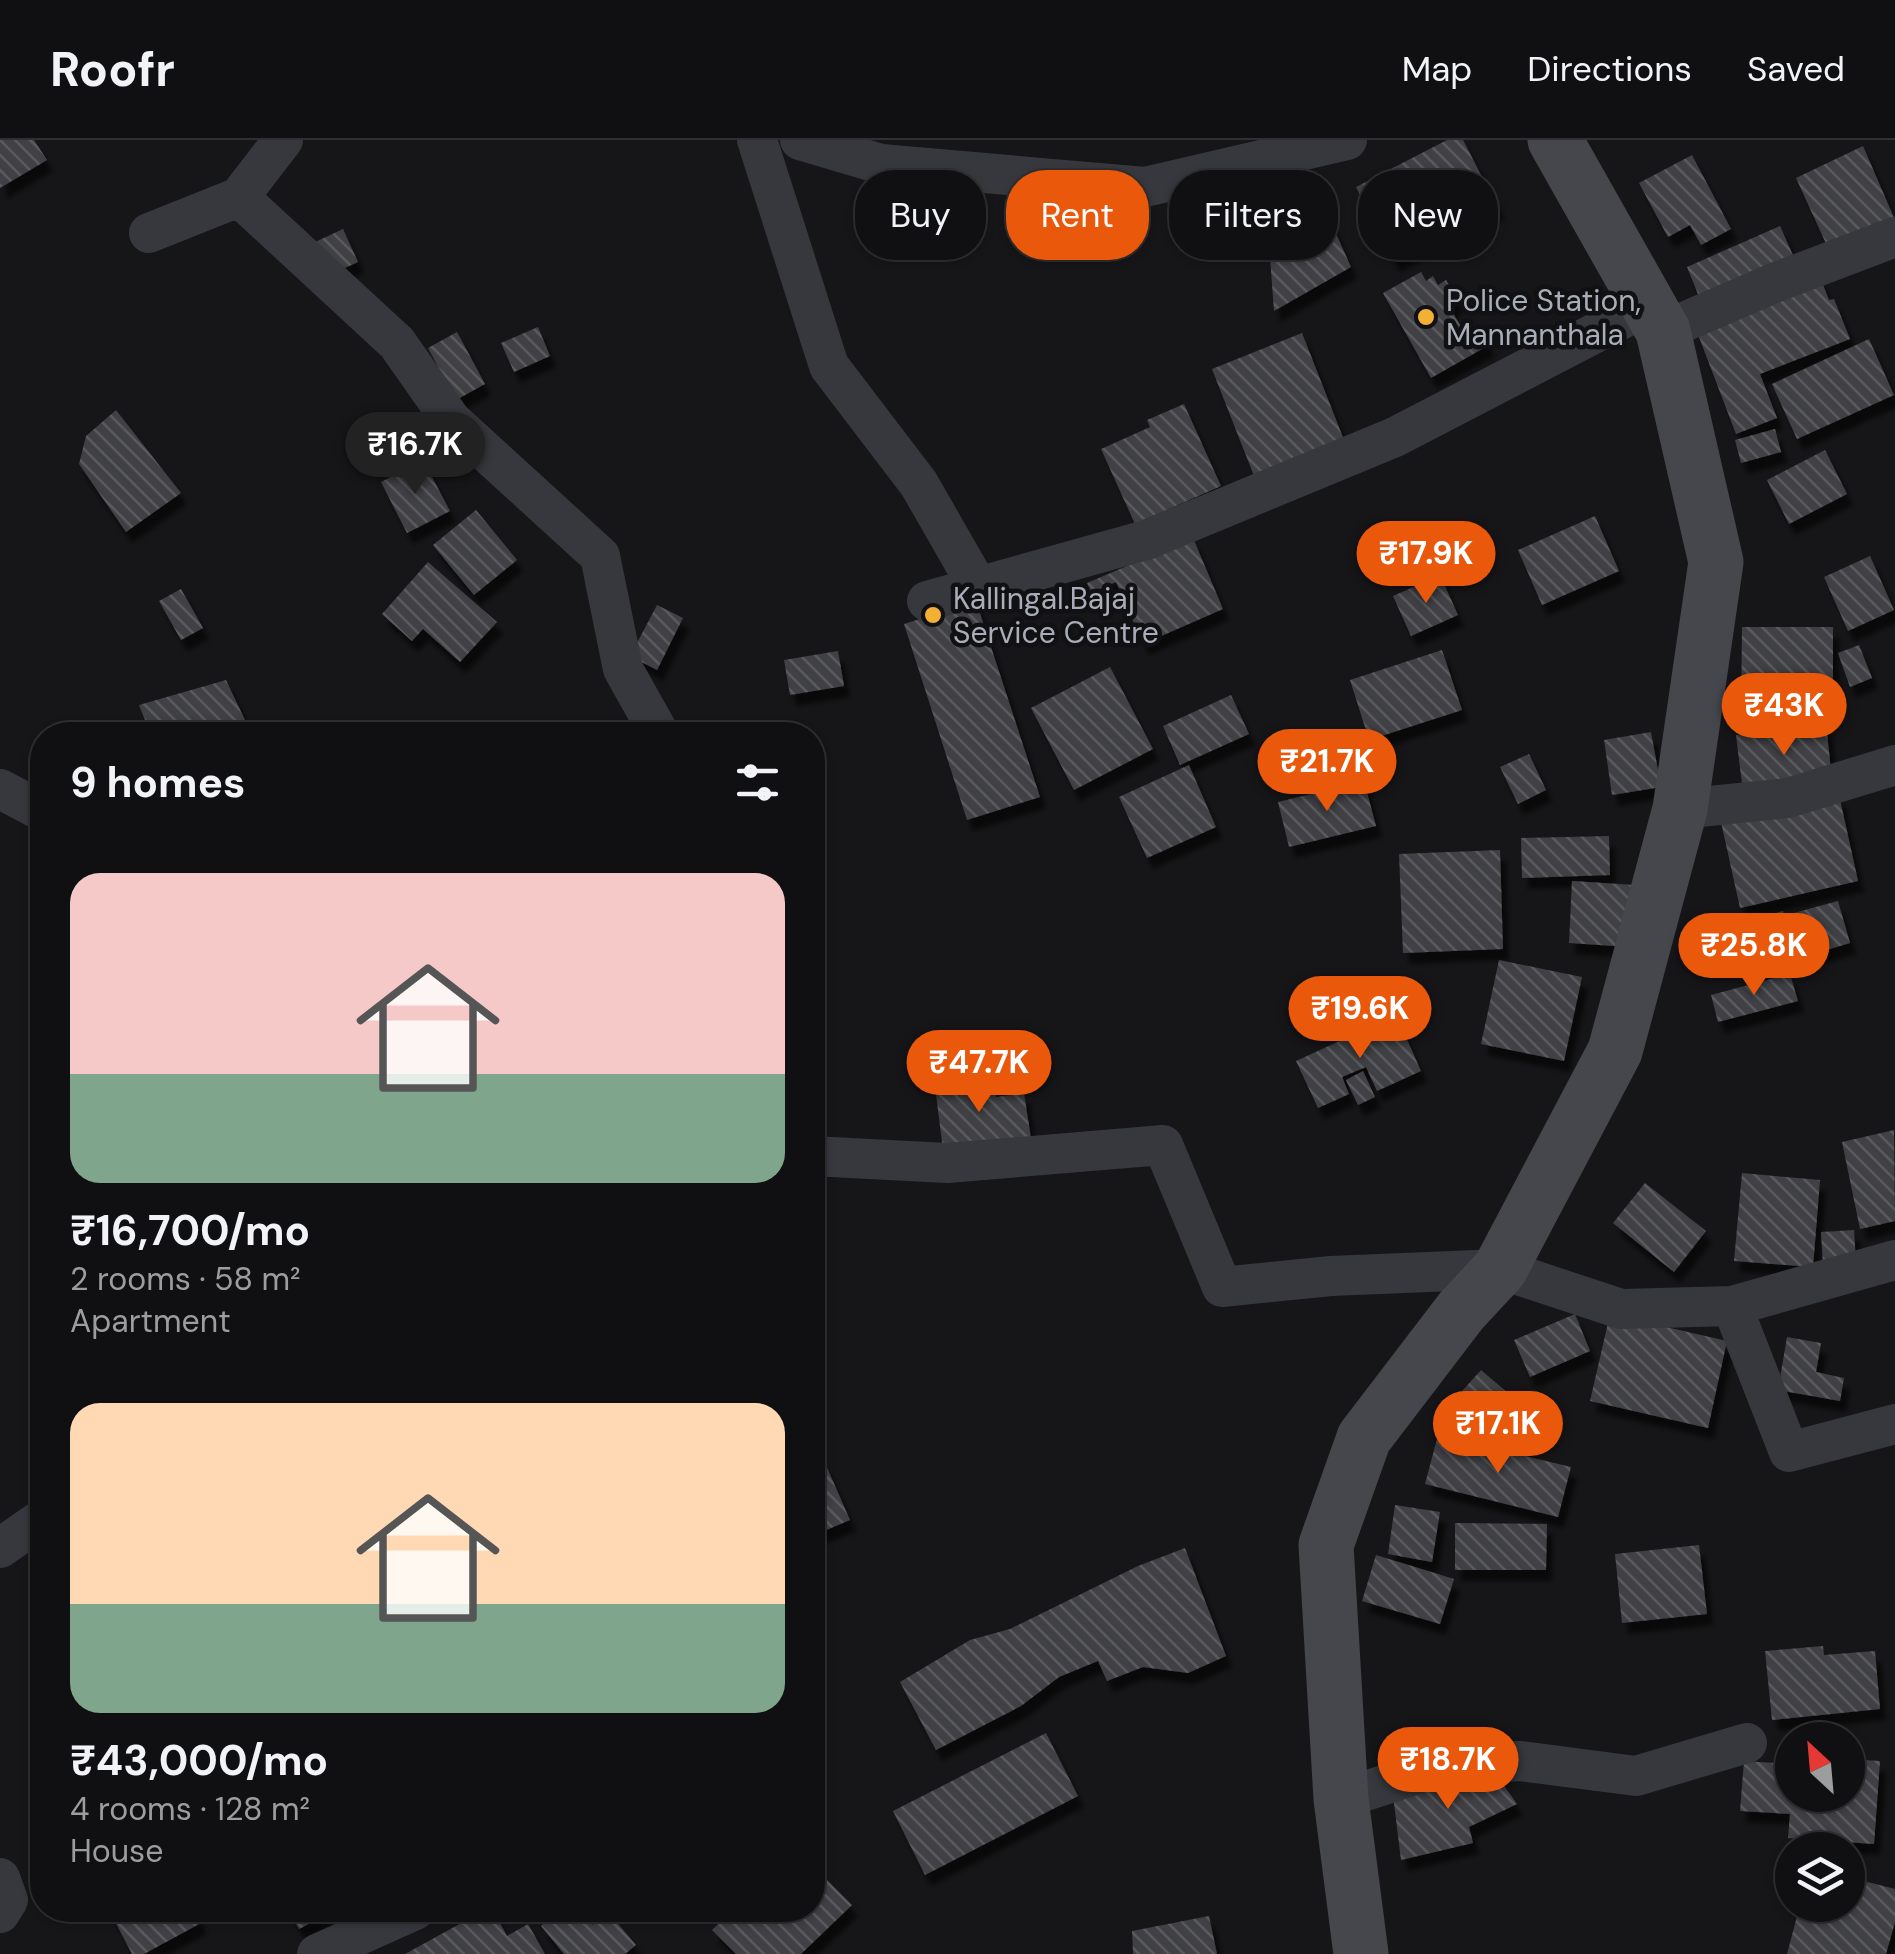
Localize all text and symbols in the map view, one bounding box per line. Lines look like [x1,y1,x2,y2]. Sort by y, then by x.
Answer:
text: Roofr [50,38,175,101]
text: Map [1402,46,1472,92]
text: Directions [1527,46,1692,92]
text: Saved [1747,46,1845,92]
chip: Buy [855,170,986,260]
chip: Rent [1006,170,1149,260]
chip: Filters [1169,170,1338,260]
chip: New [1358,170,1498,260]
place label: Police Station, Mannanthala [1446,281,1641,354]
marker: Police Station, Mannanthala [1415,306,1437,328]
pin: ₹16.7K [334,412,496,497]
text: ₹16.7K [367,423,463,465]
pin: ₹17.9K [1345,521,1507,606]
text: ₹17.9K [1379,532,1473,574]
place label: Kallingal.Bajaj Service Centre [953,579,1159,652]
marker: Kallingal.Bajaj Service Centre [922,604,944,626]
pin: ₹43K [1725,673,1843,758]
text: ₹43K [1744,684,1824,726]
pin: ₹21.7K [1246,729,1408,814]
text: ₹21.7K [1280,740,1374,782]
text: 9 homes [70,755,245,810]
icon: filters [730,755,785,810]
pin: ₹25.8K [1673,913,1835,998]
text: ₹25.8K [1700,924,1808,966]
icon: home [338,938,518,1118]
pin: ₹19.6K [1279,976,1441,1061]
text: ₹19.6K [1311,987,1409,1029]
pin: ₹47.7K [898,1030,1060,1115]
text: ₹47.7K [929,1041,1029,1083]
text: ₹16,700/mo [70,1203,310,1258]
text: 2 rooms · 58 m² [70,1258,301,1300]
text: Apartment [70,1300,231,1342]
pin: ₹17.1K [1417,1391,1579,1476]
text: ₹17.1K [1455,1402,1541,1444]
icon: home [338,1468,518,1648]
north arrow [1775,1722,1865,1812]
map controls [1775,1722,1865,1922]
pin: ₹18.7K [1367,1727,1529,1812]
text: ₹43,000/mo [70,1733,328,1788]
text: ₹18.7K [1400,1738,1496,1780]
text: 4 rooms · 128 m² [70,1788,310,1830]
text: House [70,1830,163,1872]
button: layers [1775,1832,1865,1922]

